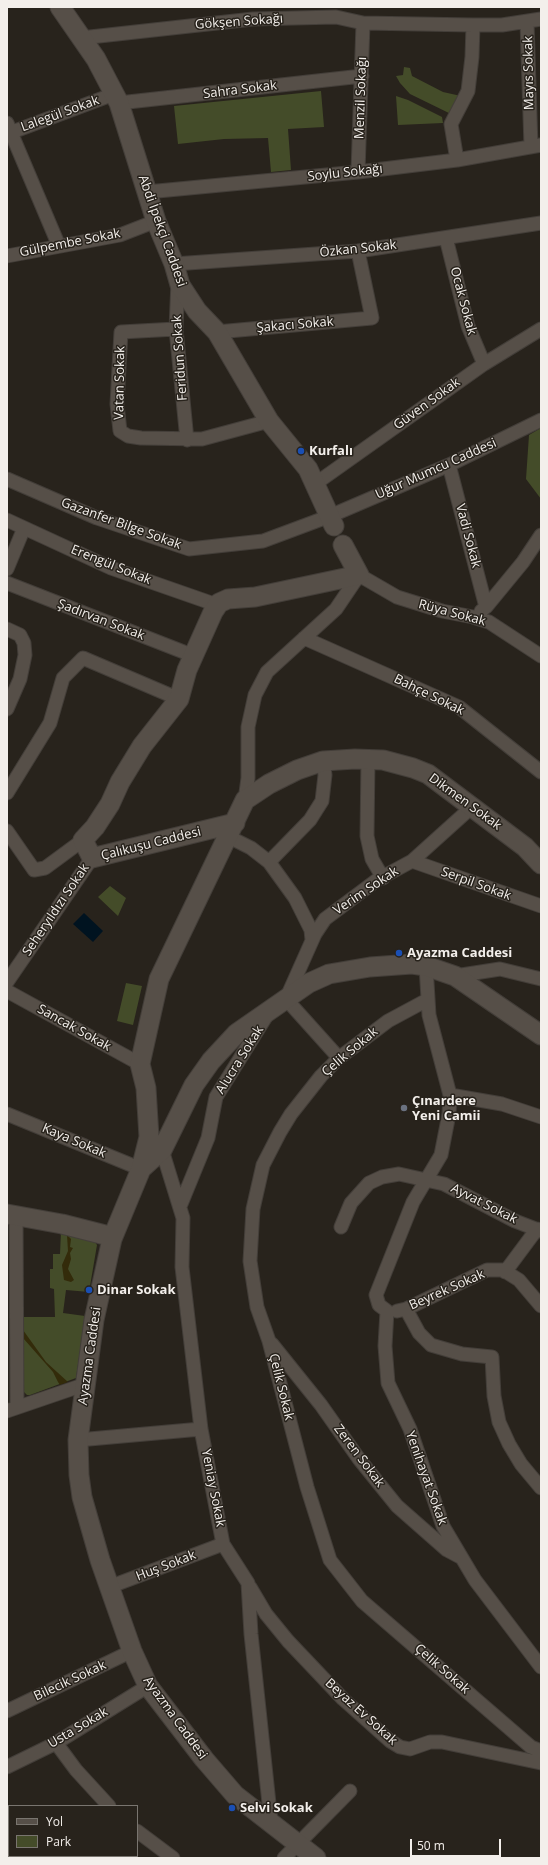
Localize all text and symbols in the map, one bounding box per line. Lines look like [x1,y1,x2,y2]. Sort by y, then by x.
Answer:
street label: Gökşen Sokağı [194,11,284,33]
street label: Mayıs Sokak [521,36,537,110]
street label: Menzil Sokağı [352,57,370,139]
street label: Sahra Sokak [202,78,278,102]
street label: Lalegül Sokak [19,93,101,135]
street label: Soylu Sokağı [307,161,383,185]
street label: Abdi İpekçi Caddesi [135,173,189,289]
street label: Gülpembe Sokak [18,226,122,260]
street label: Özkan Sokak [319,237,397,261]
street label: Ocak Sokak [446,265,480,337]
street label: Şakacı Sokak [256,314,334,336]
street label: Feridun Sokak [169,315,191,401]
street label: Vatan Sokak [112,346,128,420]
street label: Güven Sokak [391,375,463,433]
street label: Uğur Mumcu Caddesi [373,435,499,503]
place label: Kurfalı [309,443,353,459]
marker: Kurfalı [296,446,306,456]
street label: Gazanfer Bilge Sokak [59,495,183,553]
street label: Vadi Sokak [452,502,484,570]
street label: Erengül Sokak [69,542,153,588]
street label: Şadırvan Sokak [55,596,147,644]
street label: Rüya Sokak [417,597,487,629]
street label: Bahçe Sokak [391,671,467,719]
street label: Dikmen Sokak [426,770,504,834]
street label: Çalıkuşu Caddesi [99,824,203,864]
street label: Seheryıldızı Sokak [19,861,93,959]
street label: Verim Sokak [331,864,401,918]
street label: Serpil Sokak [439,864,513,904]
place label: Ayazma Caddesi [407,945,512,961]
marker: Ayazma Caddesi [394,948,404,958]
street label: Sancak Sokak [34,1001,114,1055]
street label: Alucra Sokak [213,1023,267,1097]
street label: Çelik Sokak [319,1024,381,1080]
place label: Çınardere Yeni Camii [412,1093,481,1124]
marker: Çınardere Yeni Camii [399,1103,409,1113]
street label: Kaya Sokak [40,1121,108,1161]
street label: Ayvat Sokak [448,1181,520,1227]
street label: Beyrek Sokak [407,1266,487,1314]
place label: Dinar Sokak [97,1282,175,1298]
marker: Dinar Sokak [84,1285,94,1295]
street label: Ayazma Caddesi [75,1306,105,1406]
street label: Çelik Sokak [265,1352,297,1422]
street label: Zeren Sokak [330,1422,388,1490]
street label: Yenihayat Sokak [402,1429,450,1527]
street label: Yeniay Sokak [198,1448,228,1528]
street label: Huş Sokak [134,1547,198,1585]
street label: Çelik Sokak [411,1641,473,1697]
street label: Bilecik Sokak [31,1657,109,1705]
street label: Ayazma Caddesi [140,1673,210,1763]
street label: Beyaz Ev Sokak [322,1675,400,1749]
street label: Usta Sokak [45,1704,111,1752]
place label: Selvi Sokak [240,1800,313,1816]
marker: Selvi Sokak [227,1803,237,1813]
legend [8,1805,138,1857]
text: Yol [46,1813,63,1830]
scale bar [412,1831,503,1857]
text: Park [46,1833,71,1850]
text: 50 m [417,1837,445,1854]

